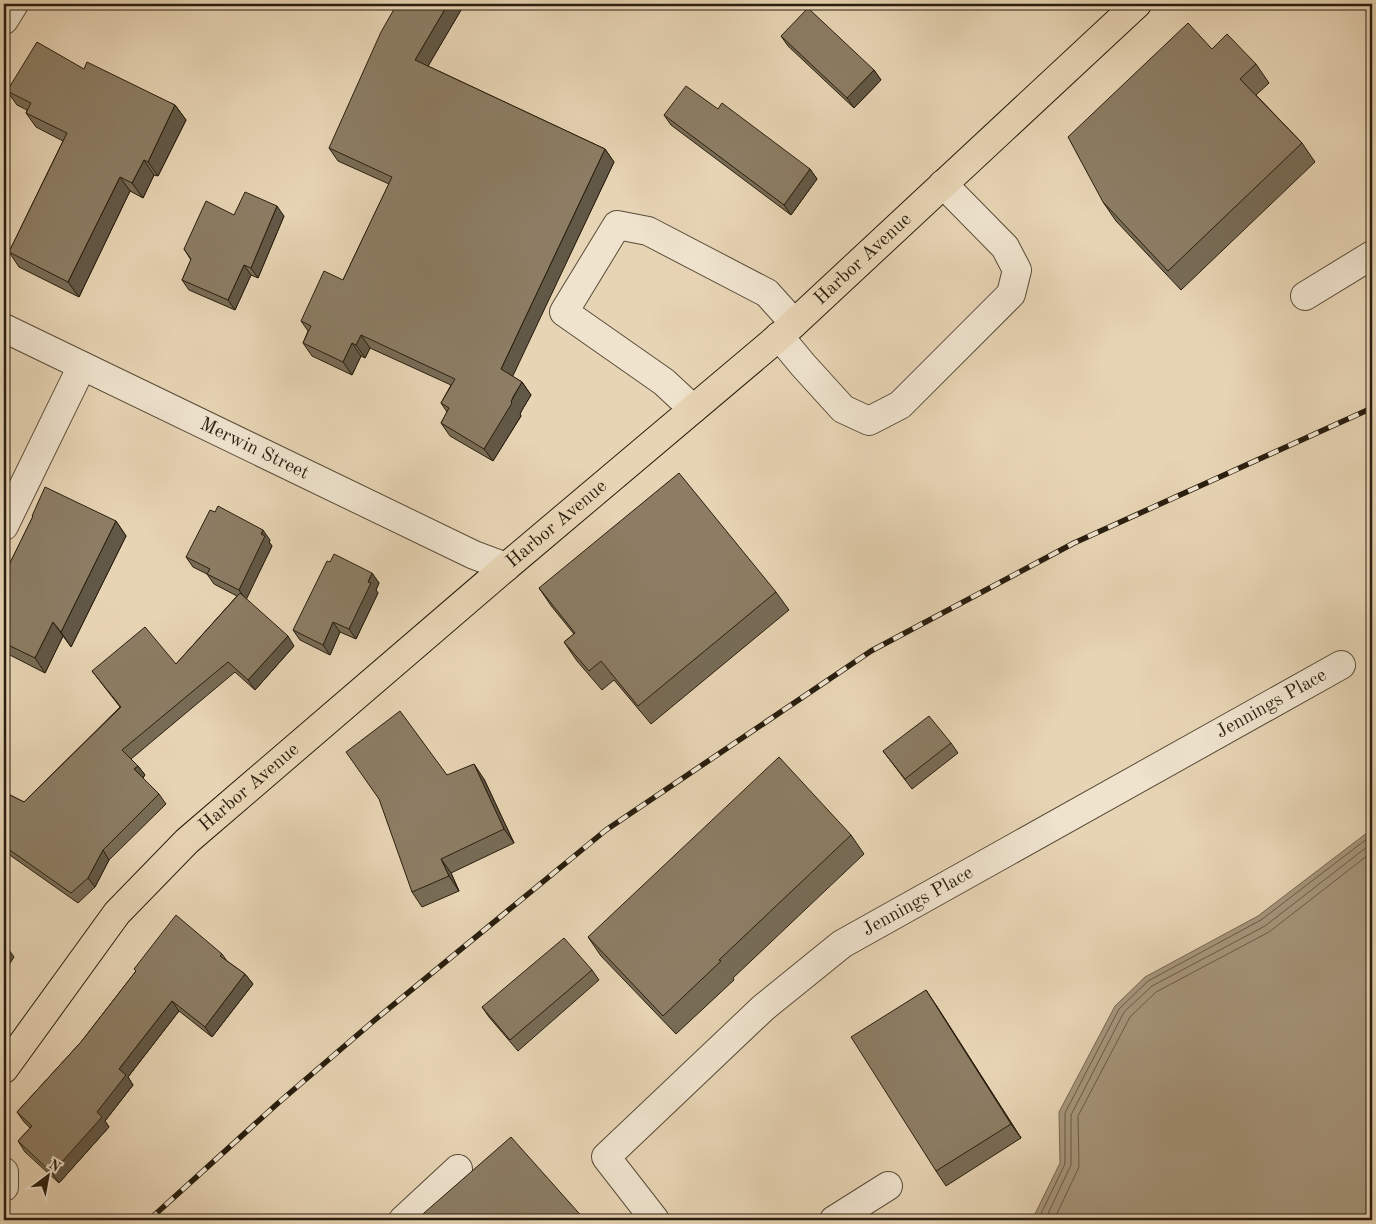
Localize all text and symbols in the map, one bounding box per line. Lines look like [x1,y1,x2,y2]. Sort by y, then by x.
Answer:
street label: Harbor Avenue [811,210,915,309]
street label: Merwin Street [197,415,312,483]
street label: Harbor Avenue [503,477,611,572]
street label: Jennings Place [1213,665,1330,742]
street label: Harbor Avenue [196,740,303,835]
street label: Jennings Place [860,863,976,940]
north arrow [22,1152,72,1202]
text: N [46,1157,63,1175]

